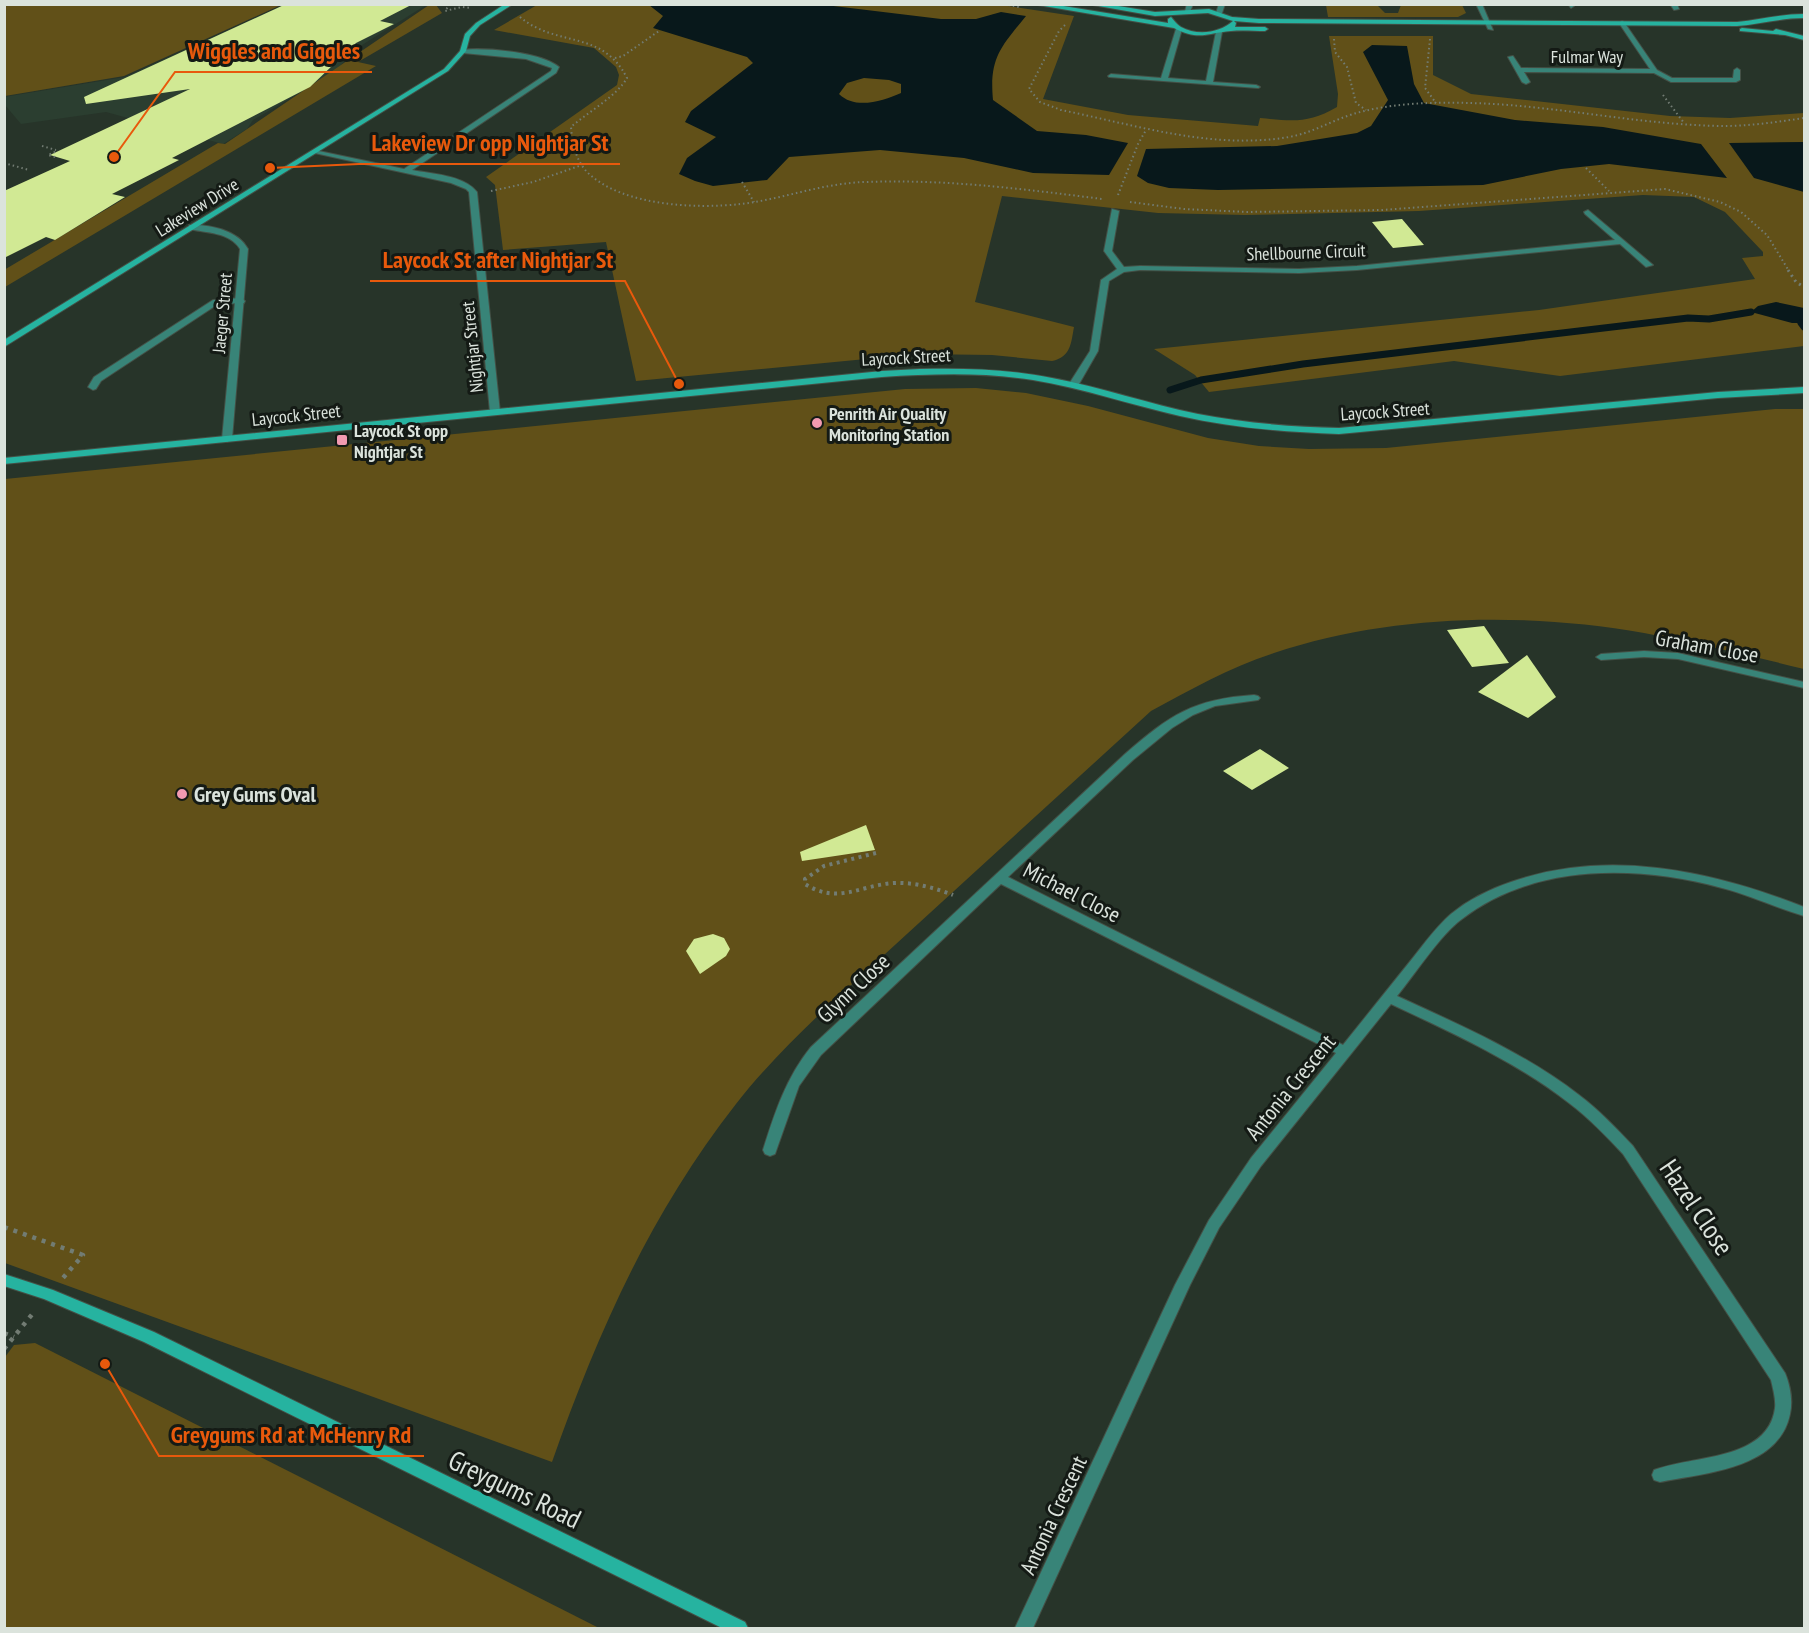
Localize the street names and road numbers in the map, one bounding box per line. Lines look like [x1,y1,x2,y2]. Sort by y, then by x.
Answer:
street label: Fulmar Way [1551,45,1623,68]
street label: Lakeview Drive [151,173,243,241]
street label: Shellbourne Circuit [1246,238,1366,266]
street label: Jaeger Street [207,272,237,355]
street label: Nightjar Street [456,300,488,394]
street label: Laycock Street [861,343,951,371]
street label: Laycock Street [1340,396,1430,426]
street label: Laycock Street [250,399,342,431]
street label: Graham Close [1653,623,1761,669]
street label: Michael Close [1019,856,1125,928]
street label: Glynn Close [811,947,895,1029]
street label: Antonia Crescent [1239,1028,1341,1146]
street label: Hazel Close [1653,1153,1741,1261]
street label: Greygums Road [443,1442,587,1536]
street label: Antonia Crescent [1013,1451,1093,1579]

